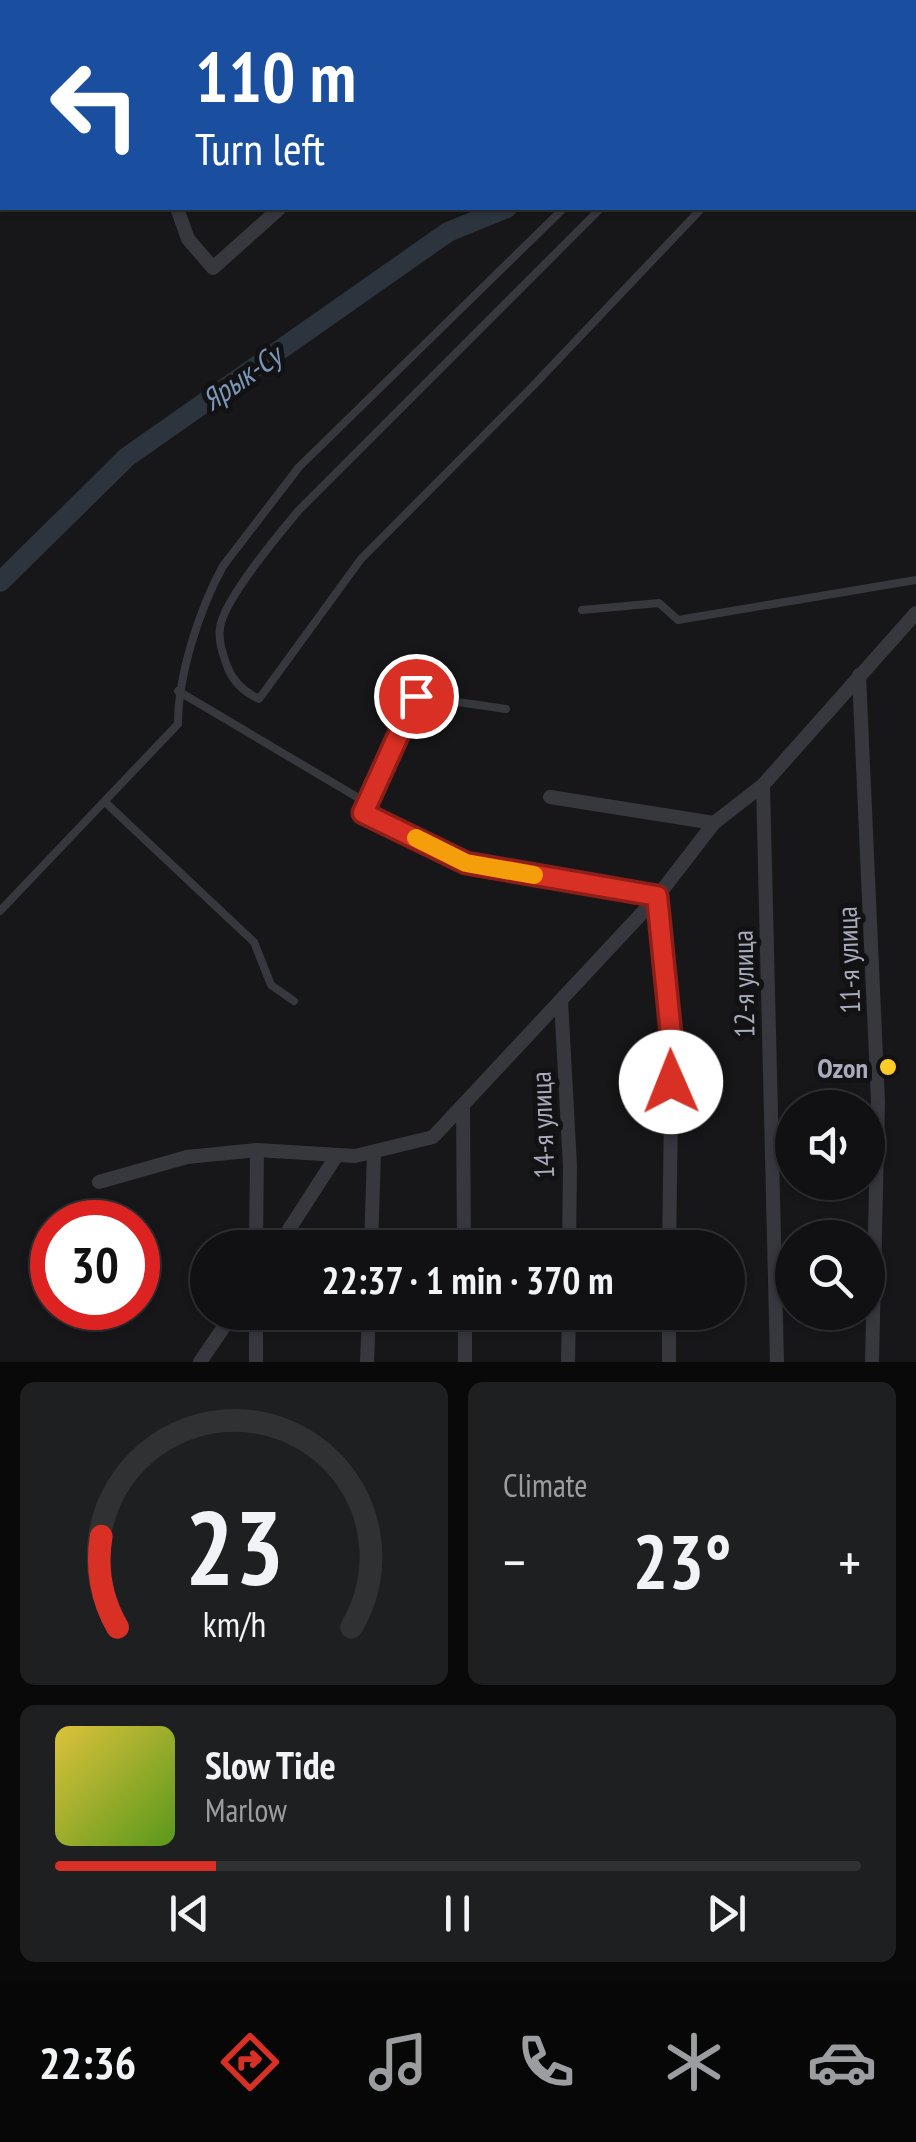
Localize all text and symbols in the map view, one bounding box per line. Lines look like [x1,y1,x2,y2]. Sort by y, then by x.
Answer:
text: 110 m [195,31,356,121]
icon: left [30,40,160,170]
text: Turn left [195,119,325,177]
water label: Ярык-Су [194,334,291,418]
pin [374,654,459,739]
icon: arrive [389,669,444,724]
street label: 11-я улица [828,906,868,1014]
street label: 12-я улица [724,930,762,1038]
position arrow [619,1030,723,1134]
place label: Ozon [817,1049,868,1086]
marker: Ozon [877,1056,899,1078]
street label: 14-я улица [522,1071,562,1179]
map controls [775,1090,885,1330]
button: sound [775,1090,885,1200]
speed limit sign: 30 [30,1200,160,1330]
button: search [775,1220,885,1330]
text: 22:37 · 1 min · 370 m [321,1255,614,1304]
text: Climate [503,1464,587,1506]
text: 23 [184,1479,284,1614]
text: 23° [632,1513,732,1610]
text: − [503,1526,526,1597]
text: + [838,1526,861,1597]
text: km/h [202,1601,266,1647]
text: Slow Tide [205,1740,336,1789]
text: Marlow [205,1789,287,1831]
icon: previous [162,1886,217,1941]
icon: pause [430,1886,485,1941]
icon: next [699,1886,754,1941]
icon: directions [215,2027,285,2097]
icon: music [363,2027,433,2097]
icon: phone [511,2027,581,2097]
icon: climate [659,2027,729,2097]
icon: car [807,2027,877,2097]
text: 22:36 [39,2033,136,2091]

